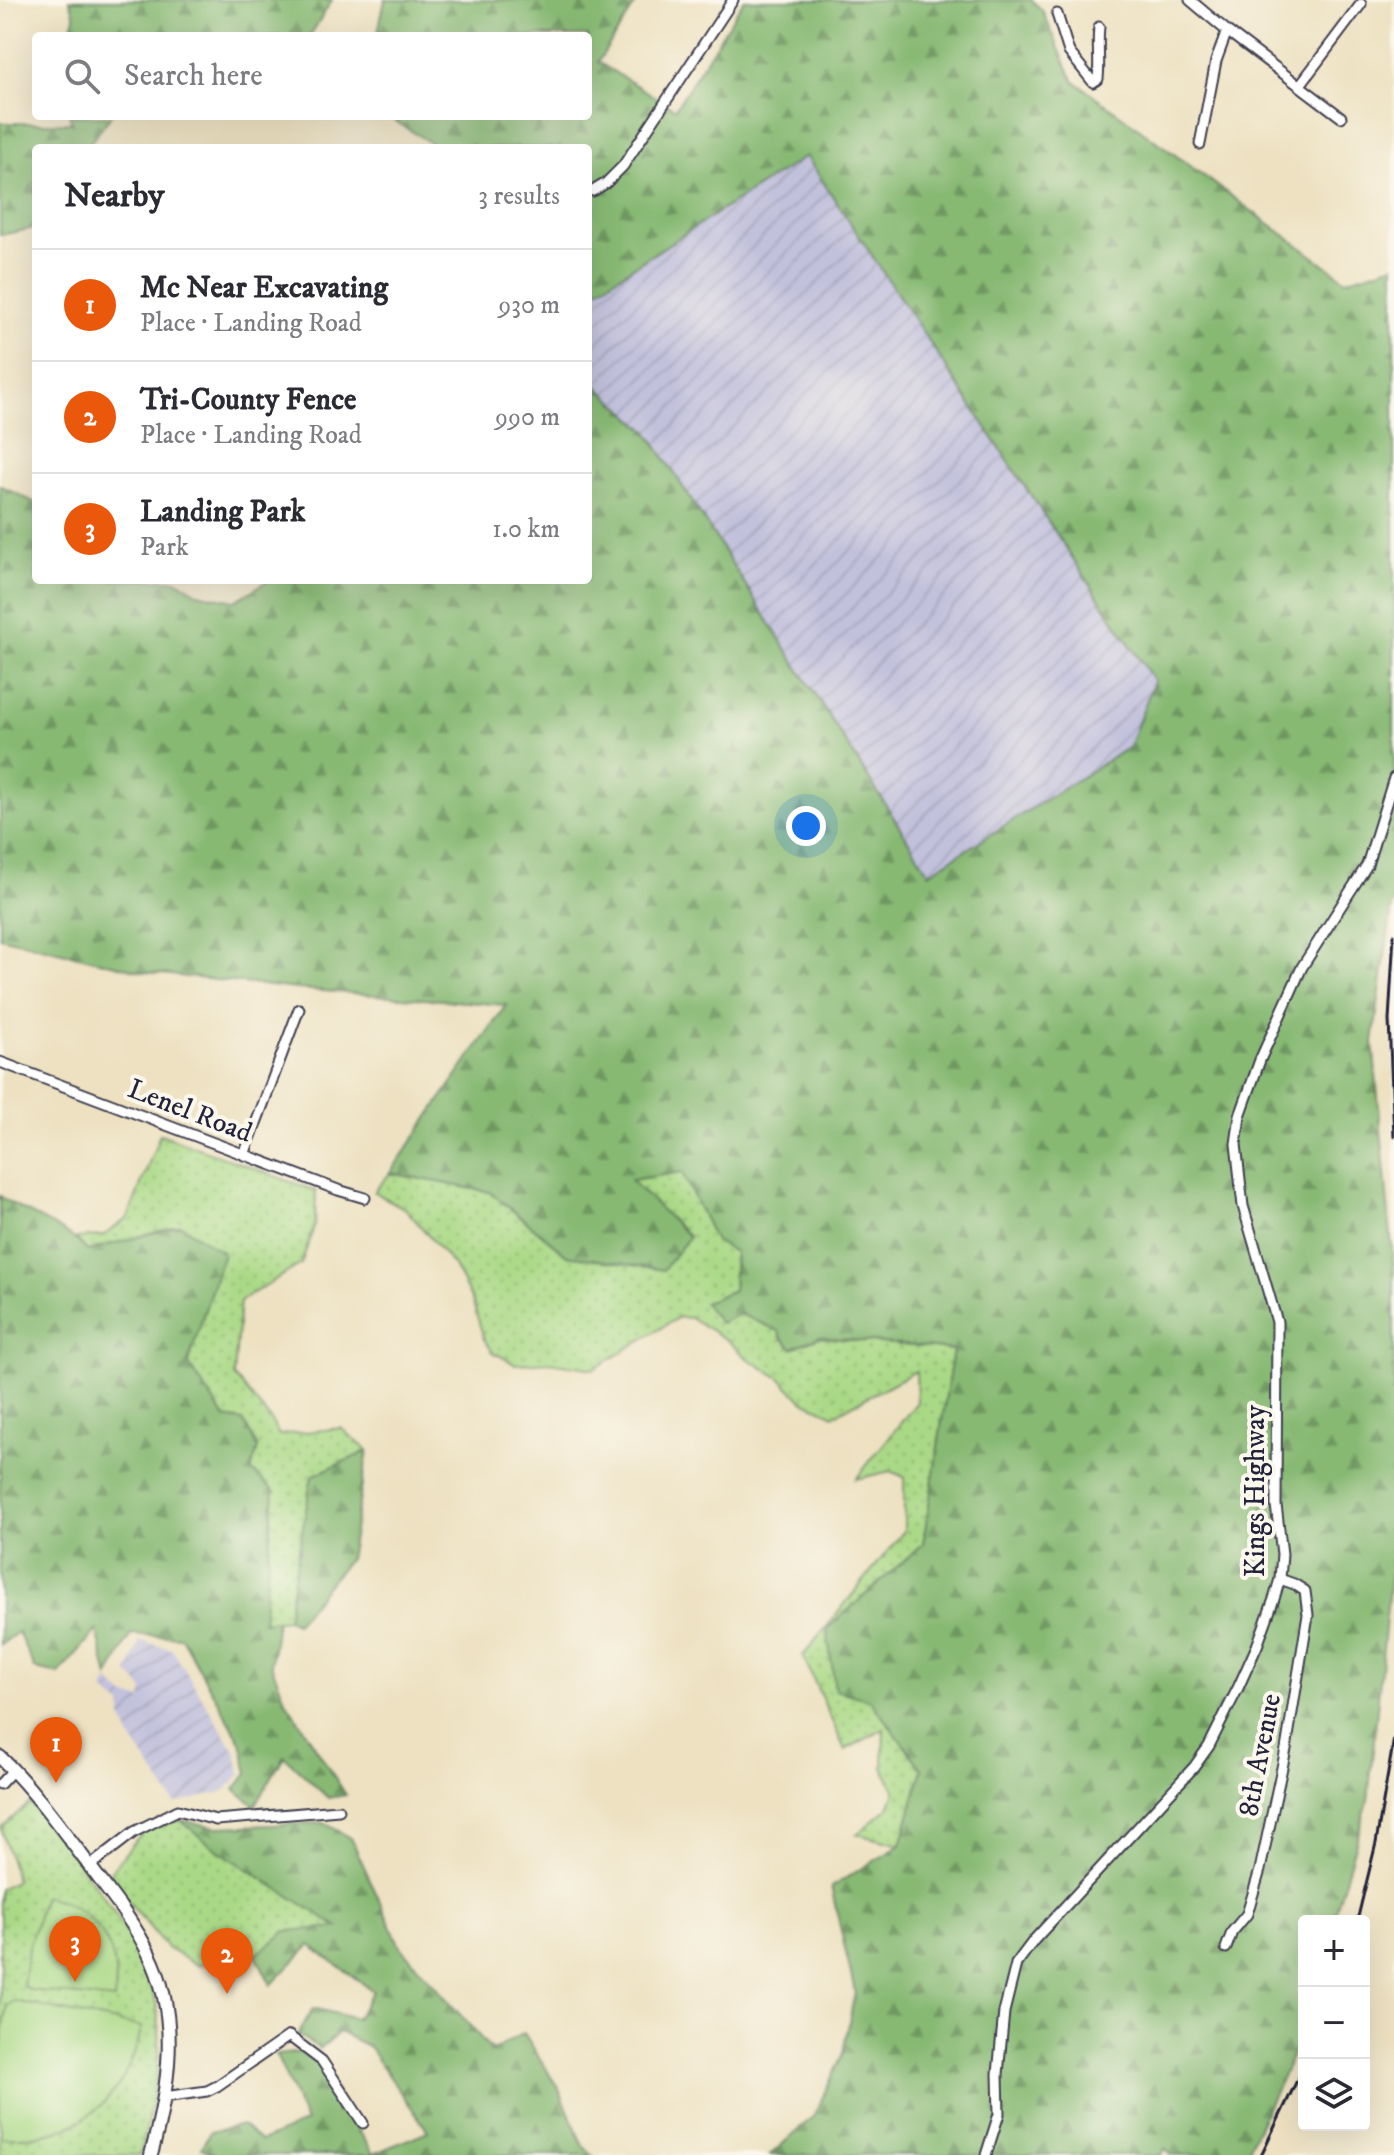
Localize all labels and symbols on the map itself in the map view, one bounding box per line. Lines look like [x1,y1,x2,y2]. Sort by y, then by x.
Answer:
your location [786,806,826,846]
street label: Lenel Road [123,1071,257,1151]
street label: Kings Highway [1238,1404,1273,1577]
street label: 8th Avenue [1231,1691,1289,1819]
pin: 1 [30,1717,82,1783]
pin: 3 [49,1916,101,1982]
pin: 2 [201,1928,253,1994]

